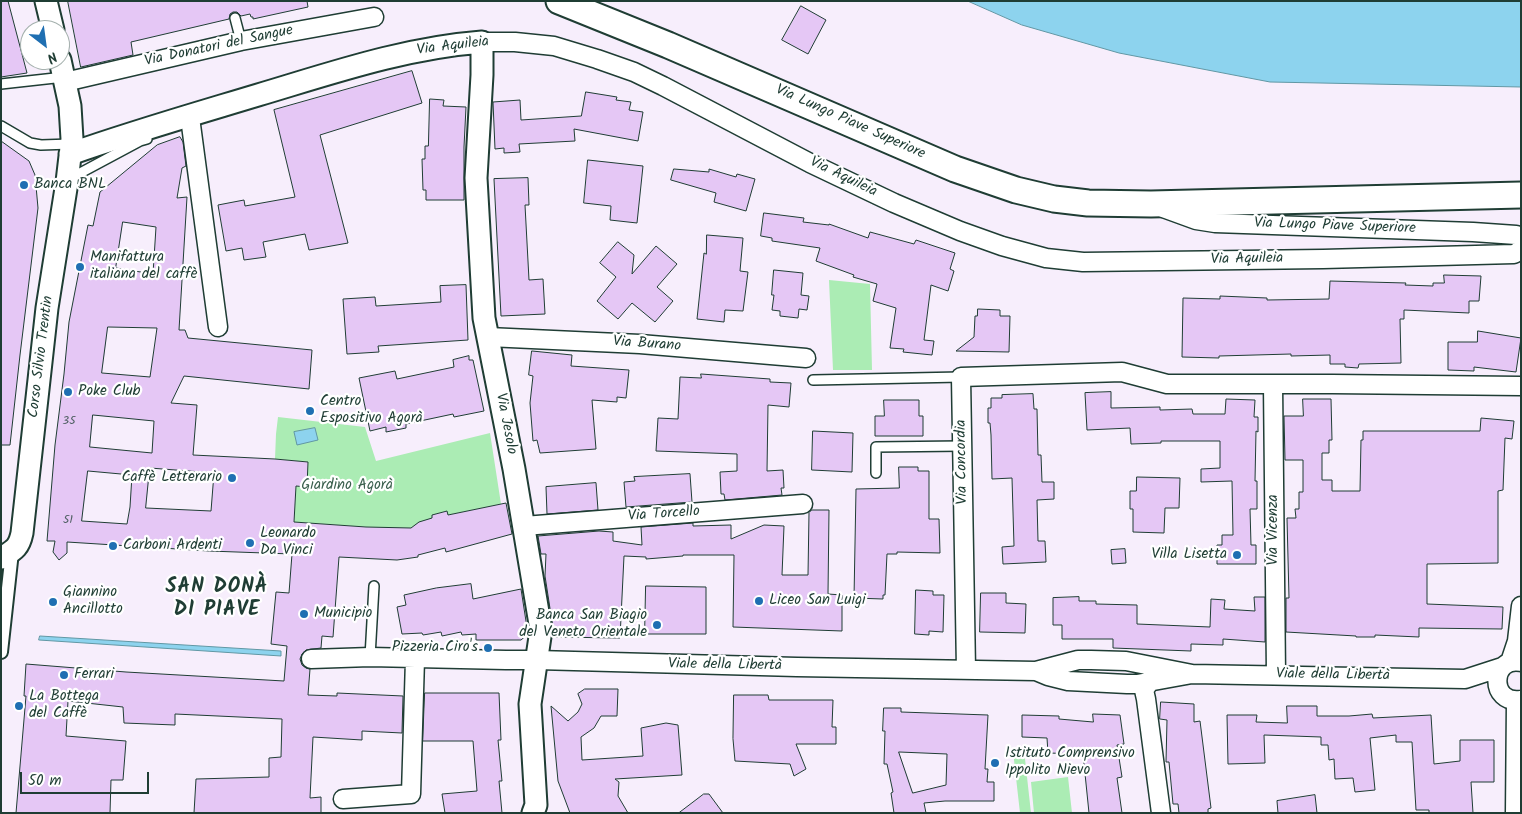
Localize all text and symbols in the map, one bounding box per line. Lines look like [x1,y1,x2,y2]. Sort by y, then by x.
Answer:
north arrow [20,20,70,70]
street label: Via Donatori del Sangue [143,22,295,72]
street label: Via Aquileia [416,34,490,60]
text: N [43,45,61,69]
street label: Via Lungo Piave Superiore [772,82,928,164]
street label: Via Aquileia [806,154,880,202]
place label: Banca BNL [34,176,106,194]
marker: Banca BNL [18,179,30,191]
street label: Via Lungo Piave Superiore [1254,215,1416,239]
place label: Manifattura italiana del caffè [90,249,197,284]
street label: Via Aquileia [1211,250,1283,270]
marker: Manifattura italiana del caffè [74,261,86,273]
street label: Corso Silvio Trentin [26,295,58,419]
street label: Via Burano [612,334,682,356]
place label: Poke Club [78,383,140,401]
marker: Poke Club [62,386,74,398]
street label: Via Jesolo [490,392,520,456]
place label: Centro Espositivo Agorà [320,393,423,428]
marker: Centro Espositivo Agorà [304,405,316,417]
house number: 35 [62,415,76,429]
street label: Via Concordia [953,419,973,505]
place label: Caffè Letterario [121,469,222,487]
marker: Caffè Letterario [226,472,238,484]
park label: Giardino Agorà [301,477,393,495]
street label: Via Vicenza [1265,494,1283,566]
street label: Via Torcello [627,504,701,526]
house number: 51 [63,514,73,528]
place label: Leonardo Da Vinci [260,525,316,560]
place label: Carboni Ardenti [123,537,222,555]
marker: Leonardo Da Vinci [244,537,256,549]
marker: Carboni Ardenti [107,540,119,552]
place label: Villa Lisetta [1152,546,1227,564]
marker: Villa Lisetta [1231,549,1243,561]
district label: SAN DONÀ DI PIAVE [165,577,269,624]
place label: Giannino Ancillotto [63,584,123,619]
place label: Liceo San Luigi [769,592,866,610]
marker: Liceo San Luigi [753,595,765,607]
marker: Giannino Ancillotto [47,596,59,608]
place label: Municipio [314,605,372,623]
place label: Banca San Biagio del Veneto Orientale [519,607,647,642]
marker: Municipio [298,608,310,620]
marker: Banca San Biagio del Veneto Orientale [651,619,663,631]
place label: Pizzeria Ciro's [392,639,478,657]
marker: Pizzeria Ciro's [482,642,494,654]
street label: Viale della Libertà [668,656,782,676]
place label: Ferrari [74,666,114,684]
street label: Viale della Libertà [1276,666,1390,686]
marker: Ferrari [58,669,70,681]
place label: La Bottega del Caffè [29,688,99,723]
marker: La Bottega del Caffè [13,700,25,712]
place label: Istituto Comprensivo Ippolito Nievo [1005,745,1135,780]
marker: Istituto Comprensivo Ippolito Nievo [989,757,1001,769]
scale bar [22,762,151,794]
text: 50 m [28,769,62,793]

